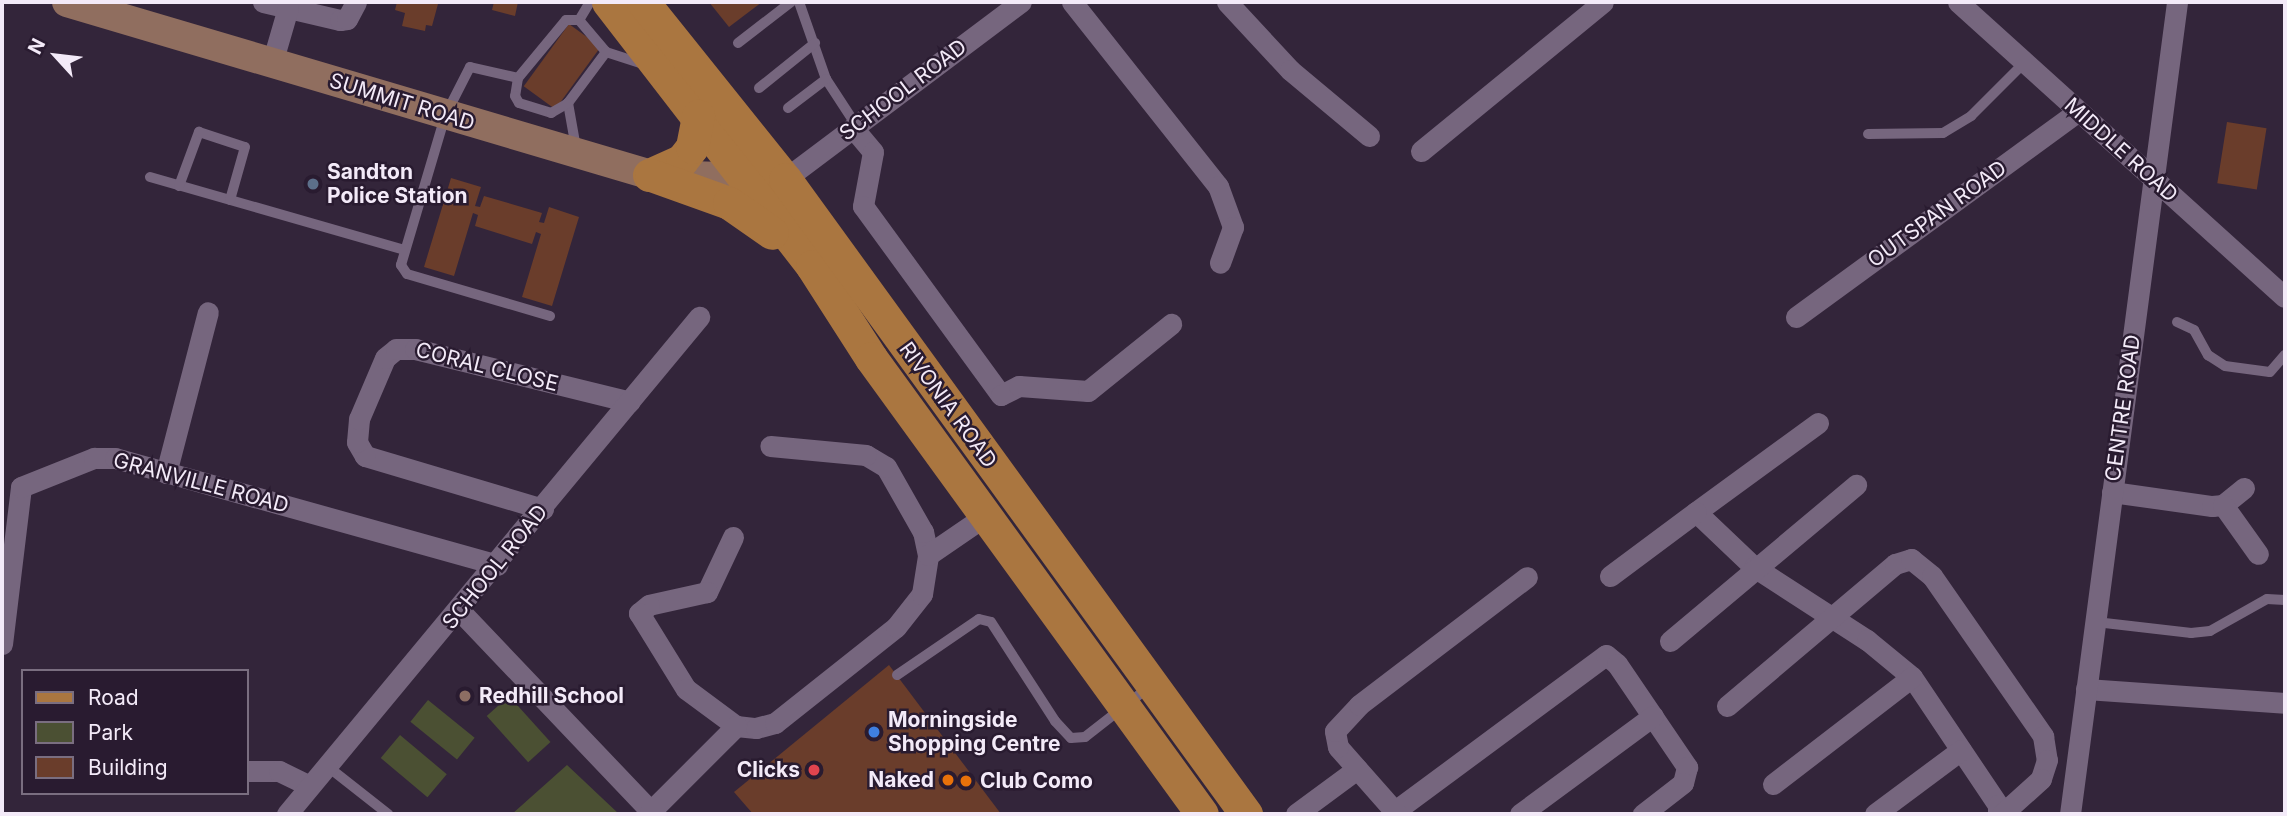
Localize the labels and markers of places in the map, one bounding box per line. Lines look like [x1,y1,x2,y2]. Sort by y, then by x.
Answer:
place label: Sandton Police Station [327,159,468,209]
marker: Sandton Police Station [305,176,321,192]
place label: Redhill School [479,683,624,709]
marker: Redhill School [457,688,473,704]
place label: Morningside Shopping Centre [888,707,1061,757]
marker: Morningside Shopping Centre [866,724,882,740]
place label: Clicks [737,757,800,783]
marker: Clicks [806,762,822,778]
place label: Naked [868,767,934,793]
place label: Club Como [980,768,1093,794]
marker: Naked [940,772,956,788]
marker: Club Como [958,773,974,789]

